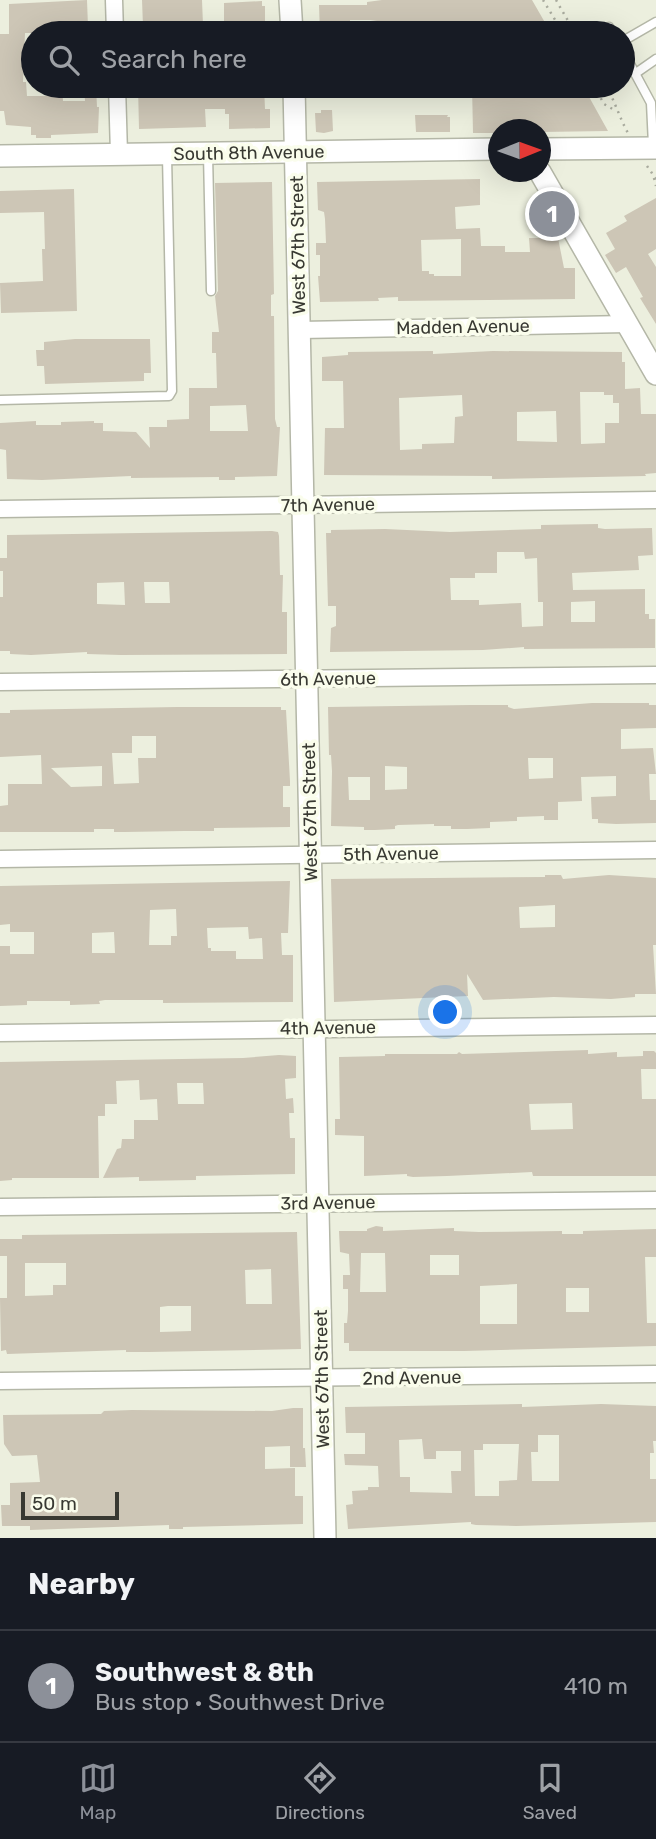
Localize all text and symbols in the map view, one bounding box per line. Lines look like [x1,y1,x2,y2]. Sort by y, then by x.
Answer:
search box [21,21,635,98]
icon: search [45,41,83,79]
text: Search here [101,44,247,75]
north arrow [488,119,551,182]
street label: South 8th Avenue [173,141,325,165]
street label: West 67th Street [286,175,310,315]
pin: 1 [529,188,575,240]
street label: Madden Avenue [396,315,530,339]
street label: 7th Avenue [281,493,375,517]
street label: 6th Avenue [280,667,376,691]
street label: West 67th Street [298,742,322,882]
street label: 5th Avenue [343,842,439,866]
your location [428,995,462,1029]
street label: 4th Avenue [280,1016,376,1040]
street label: 3rd Avenue [280,1191,376,1215]
street label: West 67th Street [310,1309,334,1449]
street label: 2nd Avenue [362,1366,462,1390]
scale bar [21,1489,119,1521]
text: 50 m [32,1492,77,1515]
text: Nearby [28,1566,135,1602]
text: Southwest & 8th [95,1657,314,1688]
text: 1 [45,1672,57,1700]
text: 410 m [564,1672,628,1700]
text: Bus stop · Southwest Drive [95,1688,385,1716]
tab: Map [79,1759,117,1824]
tab: Directions [275,1759,365,1824]
tab: Saved [523,1759,577,1824]

